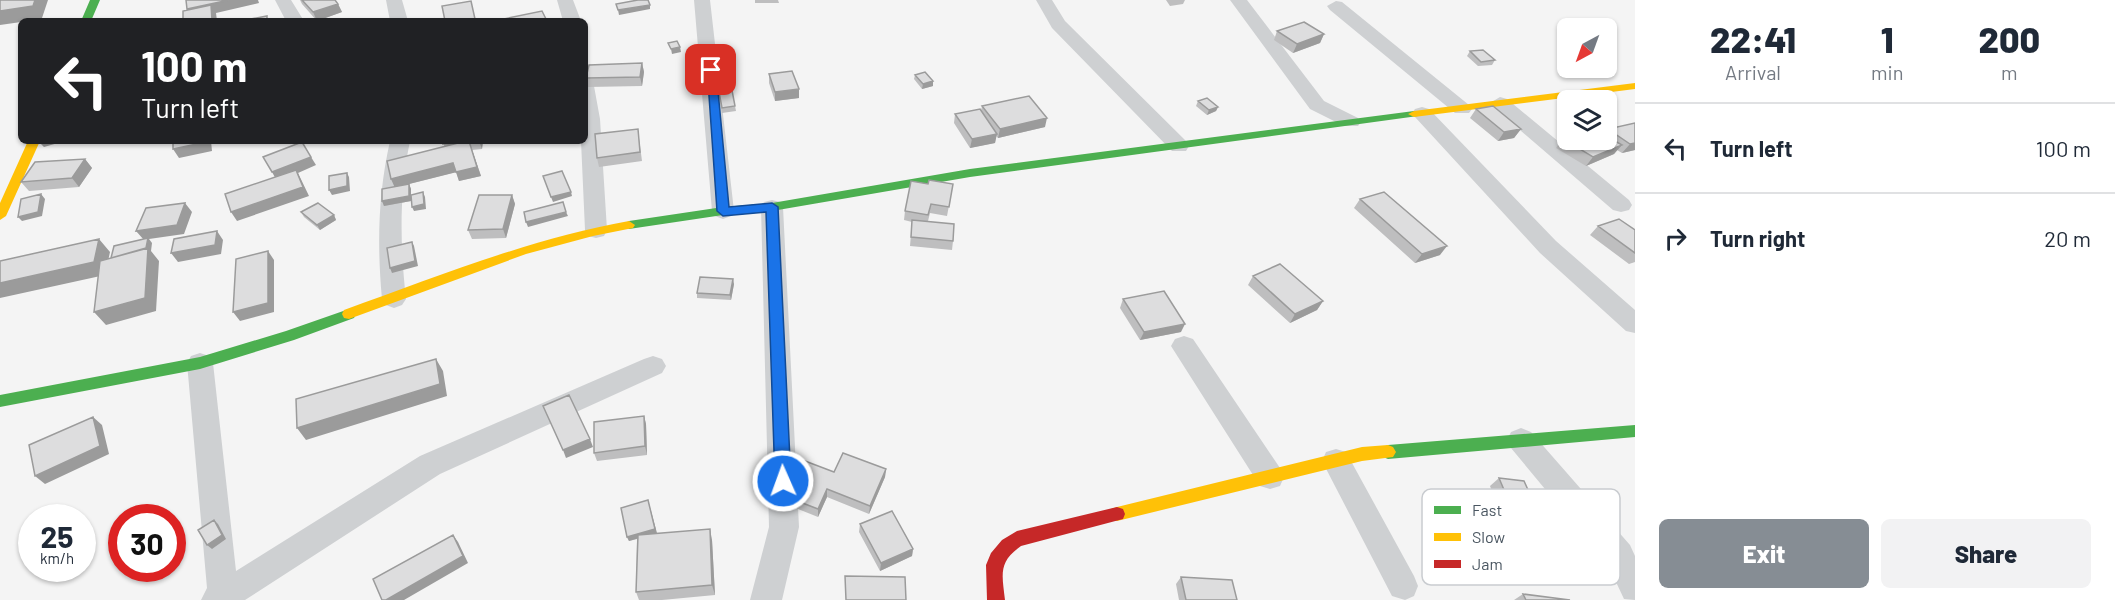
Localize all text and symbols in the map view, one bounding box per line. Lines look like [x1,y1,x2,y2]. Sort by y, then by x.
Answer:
text: 22:41 [1710,17,1796,60]
text: 1 [1881,17,1894,60]
text: 200 [1978,17,2040,60]
north arrow [1557,18,1617,78]
map controls [1557,18,1617,150]
text: 100 m [141,40,247,90]
icon: left [42,42,120,120]
pin [685,44,736,95]
icon: arrive [694,53,727,86]
text: Arrival [1725,60,1781,84]
text: min [1871,60,1903,84]
text: m [2001,60,2018,84]
button: layers [1557,90,1617,150]
text: Turn left [141,91,239,123]
icon: left [1659,132,1692,165]
text: Turn left [1710,135,1793,161]
text: 100 m [2036,135,2091,161]
icon: right [1659,222,1692,255]
text: Turn right [1710,225,1805,251]
text: 20 m [2044,225,2091,251]
position arrow [751,449,815,513]
legend [1422,489,1620,585]
text: Fast [1472,500,1502,519]
speed limit sign: 30 [108,504,186,582]
text: 25 [41,518,73,554]
button: Exit [1659,519,1869,588]
button: Share [1881,519,2091,588]
text: Slow [1472,527,1505,546]
text: km/h [40,549,74,567]
text: Jam [1472,554,1503,573]

